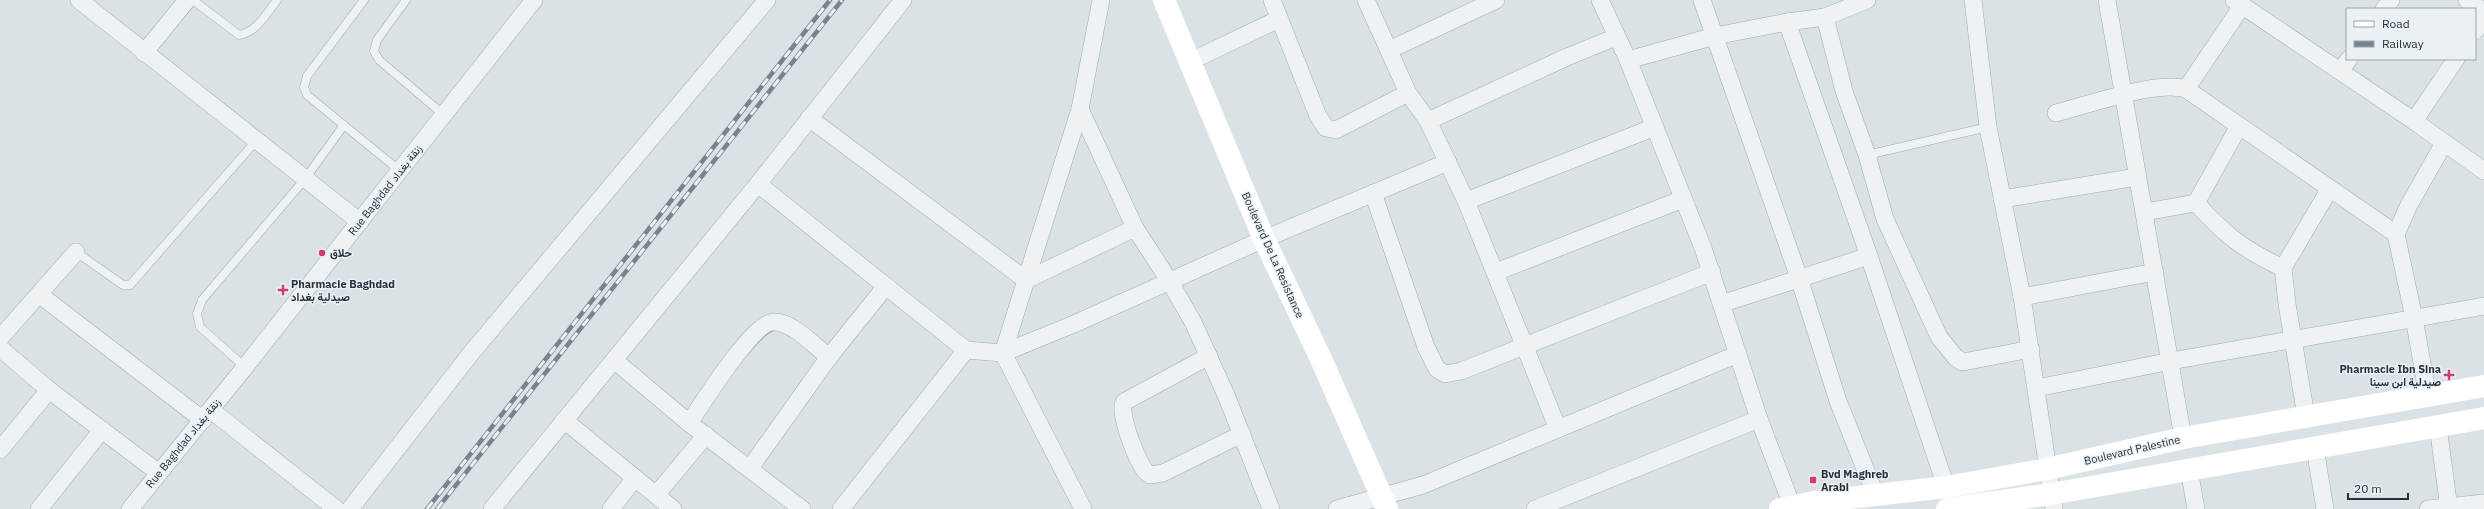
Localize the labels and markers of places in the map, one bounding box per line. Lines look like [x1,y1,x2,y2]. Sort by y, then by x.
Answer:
place label: حلاق [330,246,353,260]
marker: حلاق [317,248,327,258]
place label: Pharmacie Baghdad صيدلية بغداد [291,277,395,304]
marker: Pharmacie Baghdad صيدلية بغداد [278,285,288,295]
place label: Pharmacie Ibn Sina صيدلية ابن سينا [2339,362,2441,389]
marker: Pharmacie Ibn Sina صيدلية ابن سينا [2444,370,2454,380]
place label: Bvd Maghreb Arabi [1821,467,1889,494]
marker: Bvd Maghreb Arabi [1808,475,1818,485]

